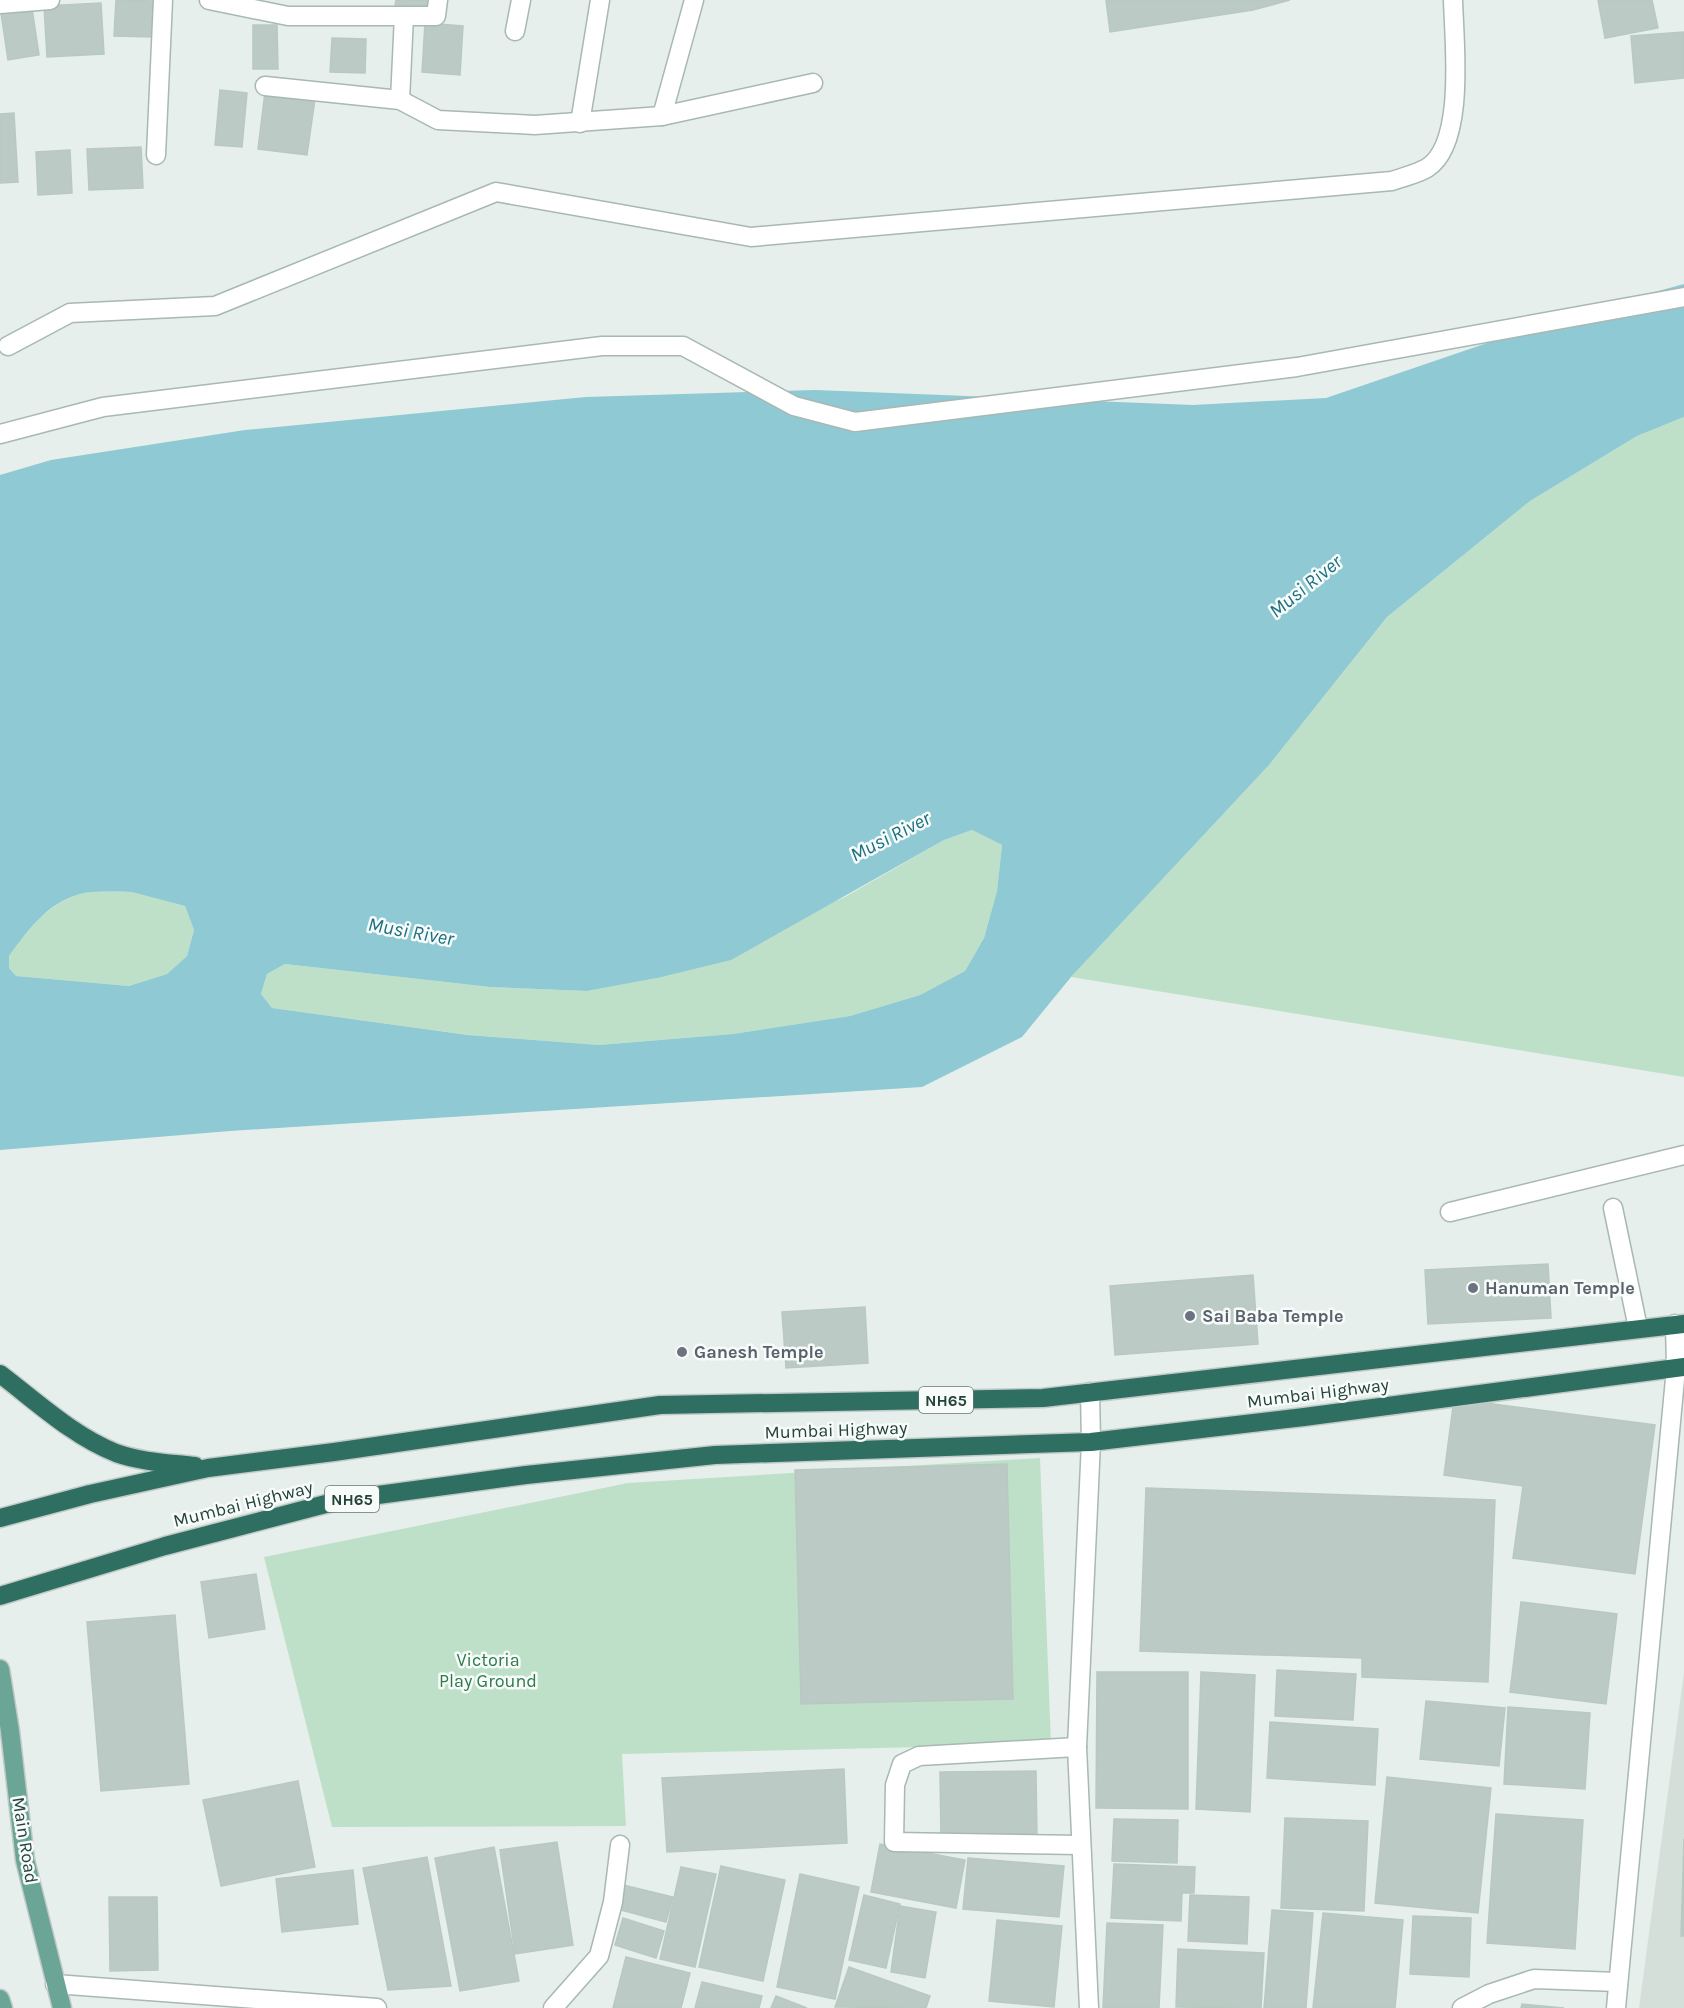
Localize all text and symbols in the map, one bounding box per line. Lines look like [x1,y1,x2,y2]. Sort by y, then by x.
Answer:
water label: Musi River [1264,549,1347,623]
water label: Musi River [846,806,935,866]
water label: Musi River [366,913,457,951]
place label: Hanuman Temple [1485,1277,1635,1299]
marker: Hanuman Temple [1466,1281,1480,1295]
place label: Sai Baba Temple [1202,1305,1344,1327]
marker: Sai Baba Temple [1183,1309,1197,1323]
place label: Ganesh Temple [694,1341,823,1363]
marker: Ganesh Temple [675,1345,689,1359]
street label: Mumbai Highway [1246,1373,1391,1413]
road number: NH65 [919,1387,973,1413]
street label: Mumbai Highway [764,1416,908,1443]
street label: Mumbai Highway [171,1476,316,1532]
road number: NH65 [325,1486,379,1512]
park label: Victoria Play Ground [439,1649,537,1692]
street label: Main Road [7,1795,43,1885]

